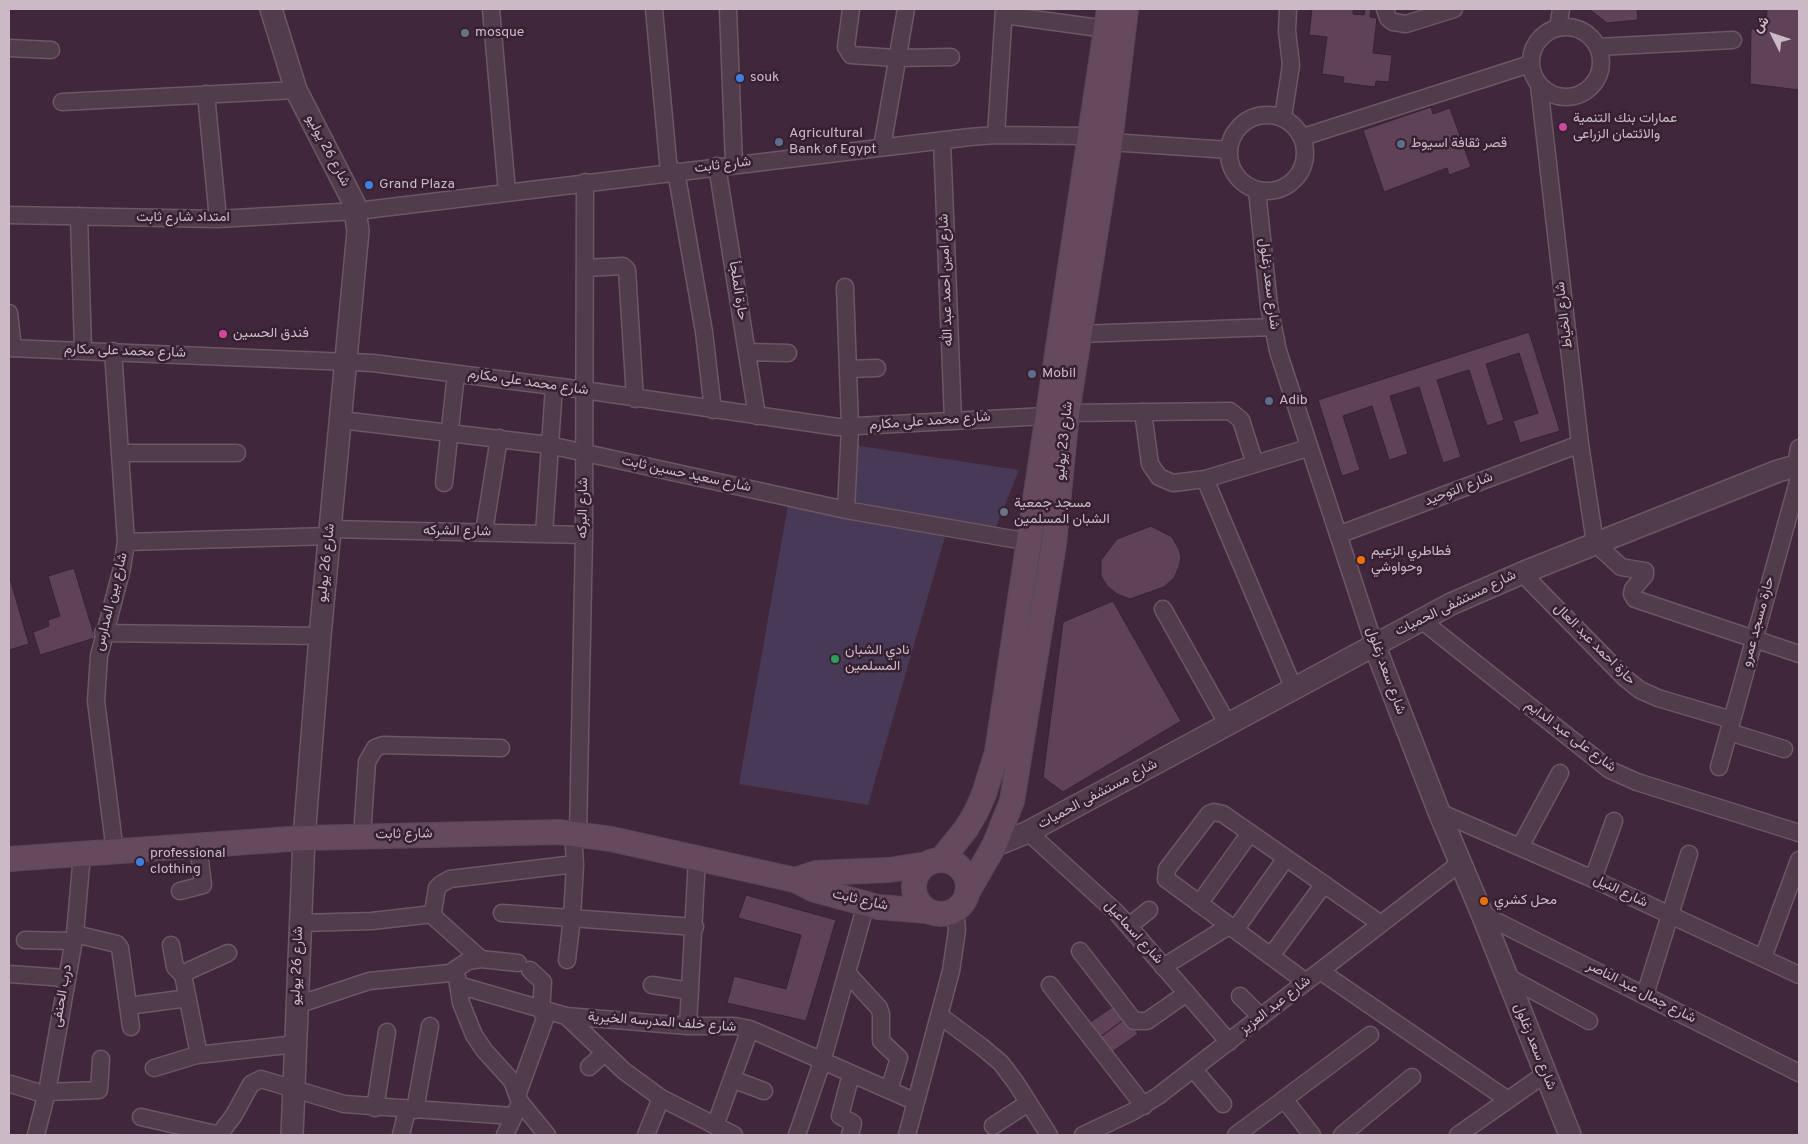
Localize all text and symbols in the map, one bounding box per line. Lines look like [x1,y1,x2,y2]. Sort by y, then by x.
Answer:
north arrow [1748,10,1798,60]
text: ش [1749,13,1773,37]
place label: mosque [475,25,524,41]
marker: mosque [459,27,471,39]
place label: souk [750,70,780,86]
marker: souk [734,72,746,84]
place label: عمارات بنك التنمية والائتمان الزراعى [1573,111,1677,144]
street label: شارع 26 يوليو [301,112,353,190]
marker: عمارات بنك التنمية والائتمان الزراعى [1557,121,1569,133]
place label: Agricultural Bank of Egypt [789,126,877,158]
marker: Agricultural Bank of Egypt [773,136,785,148]
place label: قصر ثقافة اسيوط [1411,136,1507,152]
marker: قصر ثقافة اسيوط [1395,138,1407,150]
street label: شارع ثابت [694,154,752,178]
place label: Grand Plaza [379,177,455,193]
marker: Grand Plaza [363,179,375,191]
street label: امتداد شارع ثابت [136,210,230,226]
street label: شارع امين احمد عبد الله [936,213,958,347]
street label: شارع سعد زغلول [1254,237,1282,331]
street label: حارة الملجأ [724,260,750,322]
street label: شارع الخياط [1553,281,1577,349]
place label: فندق الحسين [233,326,309,342]
marker: فندق الحسين [217,328,229,340]
street label: شارع محمد على مكارم [64,341,186,363]
street label: شارع محمد على مكارم [467,366,589,400]
place label: Mobil [1042,366,1076,382]
marker: Mobil [1026,368,1038,380]
place label: Adib [1279,393,1308,409]
marker: Adib [1263,395,1275,407]
street label: شارع 23 يوليو [1053,401,1077,481]
street label: شارع محمد على مكارم [869,409,991,435]
street label: شارع سعيد حسين ثابت [620,453,752,497]
street label: شارع التوحيد [1422,469,1496,511]
street label: شارع البركه [575,477,593,539]
place label: مسجد جمعية الشبان المسلمين [1014,496,1110,528]
marker: مسجد جمعية الشبان المسلمين [998,506,1010,518]
street label: شارع 26 يوليو [315,523,339,603]
street label: شارع الشركه [423,523,491,541]
place label: فطاطري الزعيم وحواوشي [1371,544,1451,576]
street label: شارع بين المدارس [92,551,132,653]
marker: فطاطري الزعيم وحواوشي [1355,554,1367,566]
street label: شارع مستشفى الحميات [1393,567,1519,641]
street label: حارة مسجد عمرو [1739,575,1779,669]
street label: حارة احمد عبد العال [1550,601,1638,689]
street label: شارع سعد زغلول [1361,625,1409,717]
place label: نادي الشبان المسلمين [845,643,910,676]
marker: نادي الشبان المسلمين [829,653,841,665]
street label: شارع على عبد الدايم [1521,697,1619,777]
street label: شارع مستشفى الحميات [1035,756,1161,834]
street label: شارع ثابت [375,826,433,844]
place label: professional clothing [150,846,226,879]
marker: professional clothing [134,856,146,868]
street label: شارع النيل [1590,872,1650,912]
street label: شارع ثابت [830,886,890,916]
place label: محل كشري [1494,893,1557,909]
marker: محل كشري [1478,895,1490,907]
street label: شارع اسماعيل [1100,898,1166,968]
street label: شارع 26 يوليو [288,926,308,1006]
street label: شارع جمال عبد الناصر [1584,958,1698,1028]
street label: درب الحنفى [49,963,77,1029]
street label: شارع عبد العزيز [1237,973,1315,1039]
street label: شارع سعد زغلول [1509,1001,1559,1093]
street label: شارع خلف المدرسه الخيرية [587,1009,737,1037]

